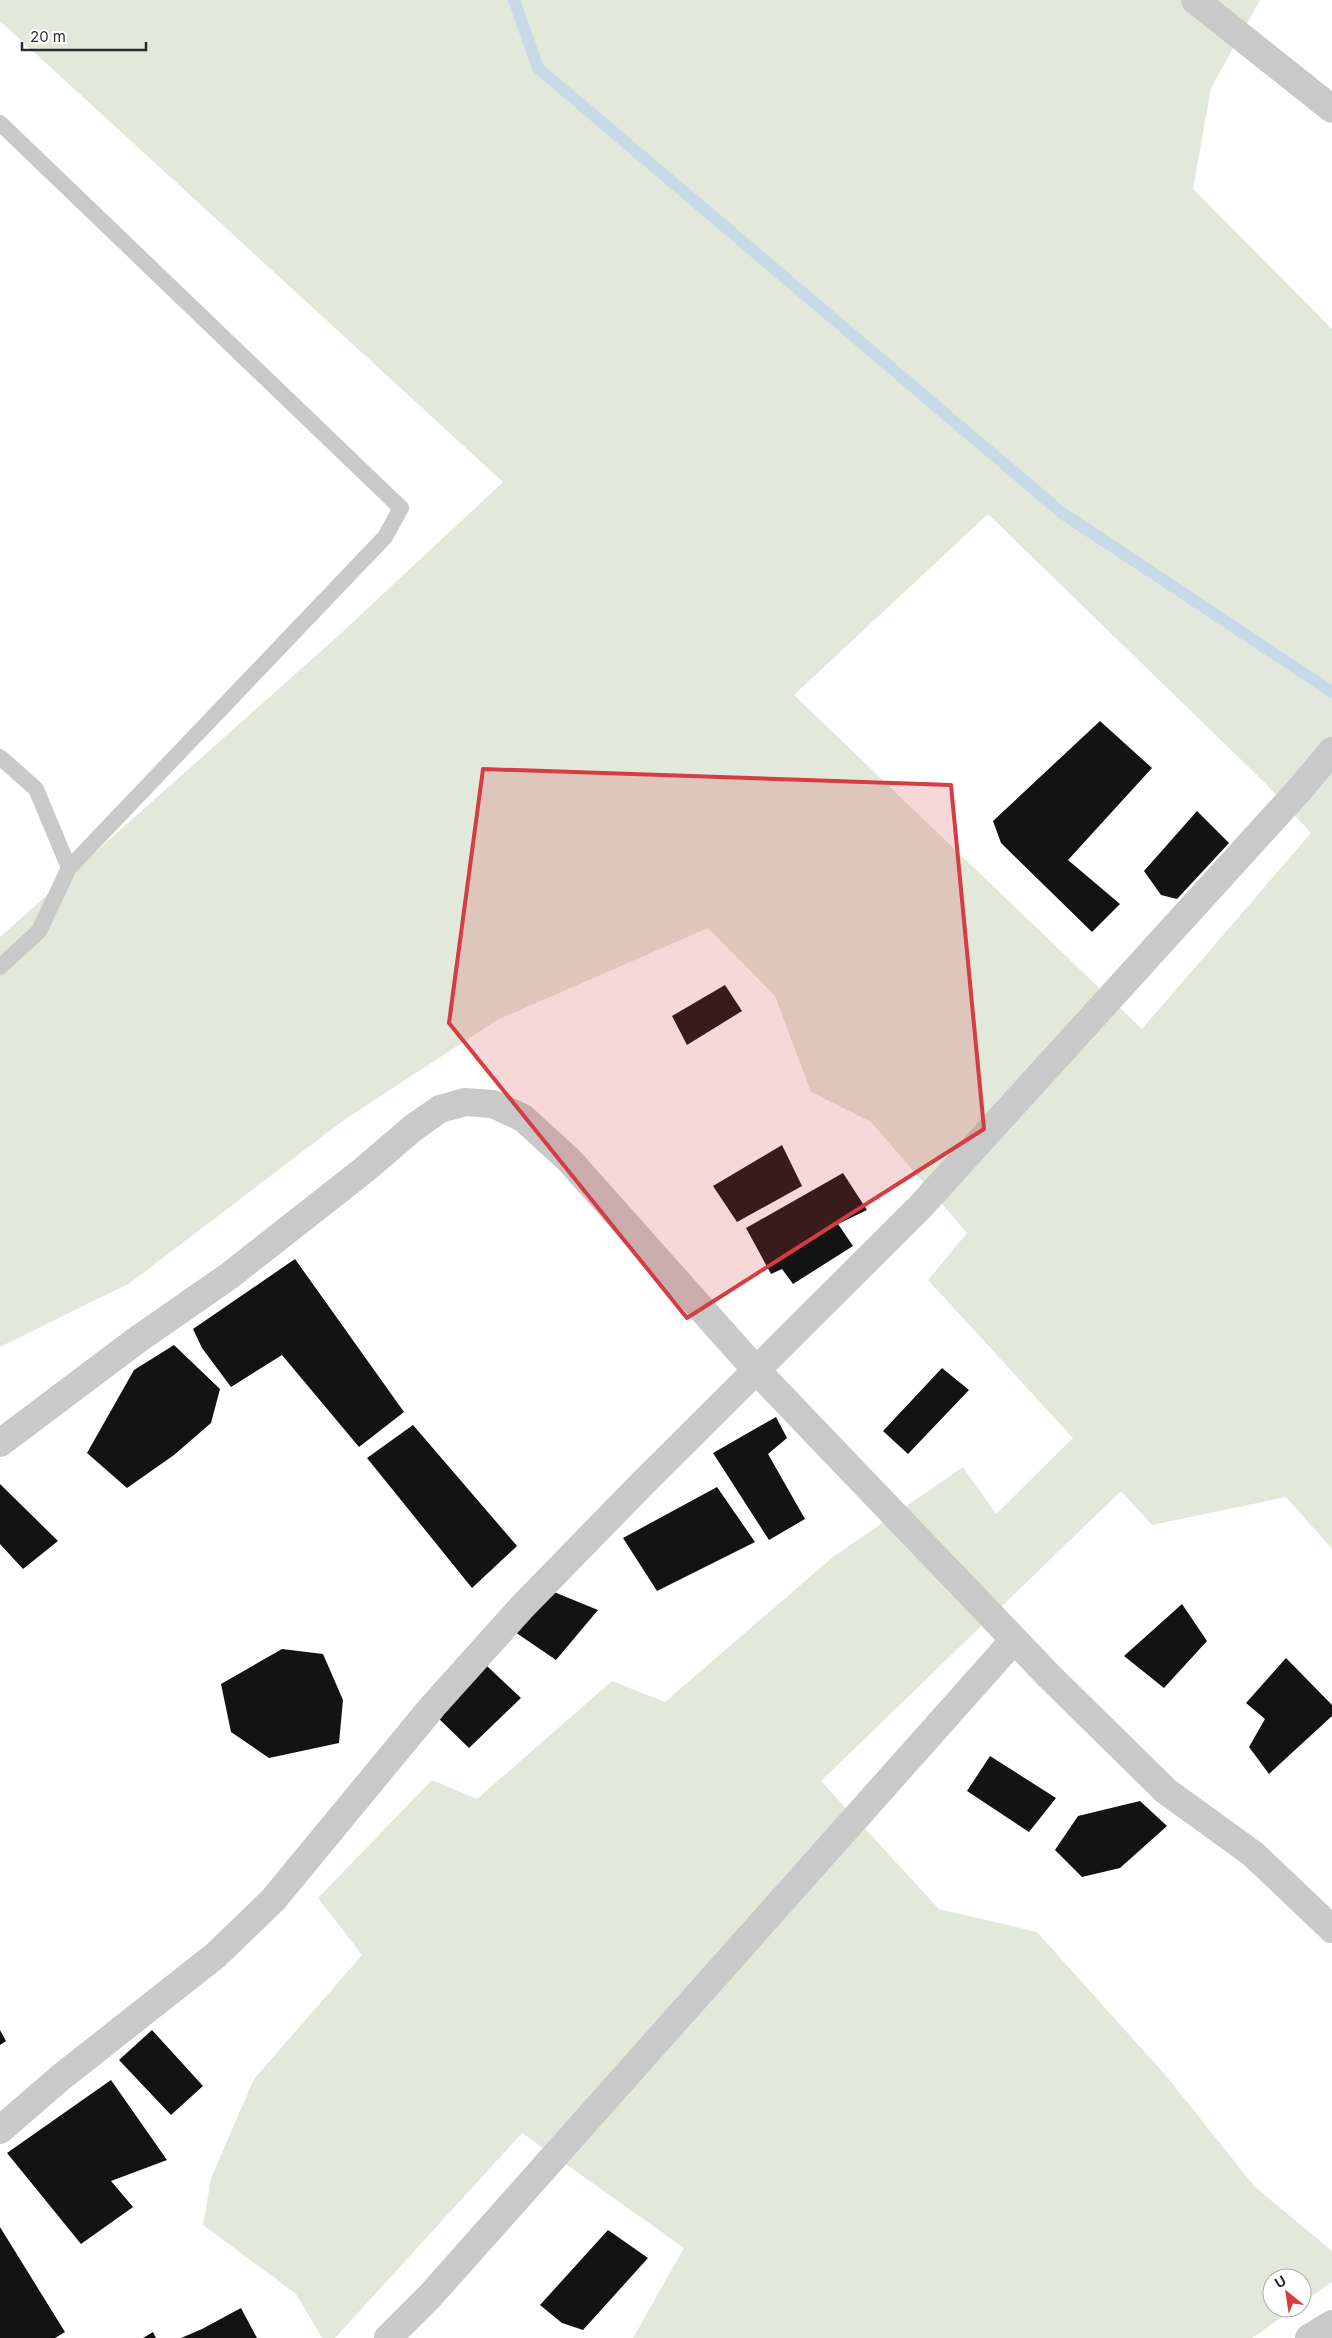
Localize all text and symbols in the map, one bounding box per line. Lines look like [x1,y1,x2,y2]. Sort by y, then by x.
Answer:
scale bar [22,20,146,52]
text: 20 m [30,27,66,46]
north arrow [1262,2268,1312,2318]
text: U [1272,2271,1289,2291]

